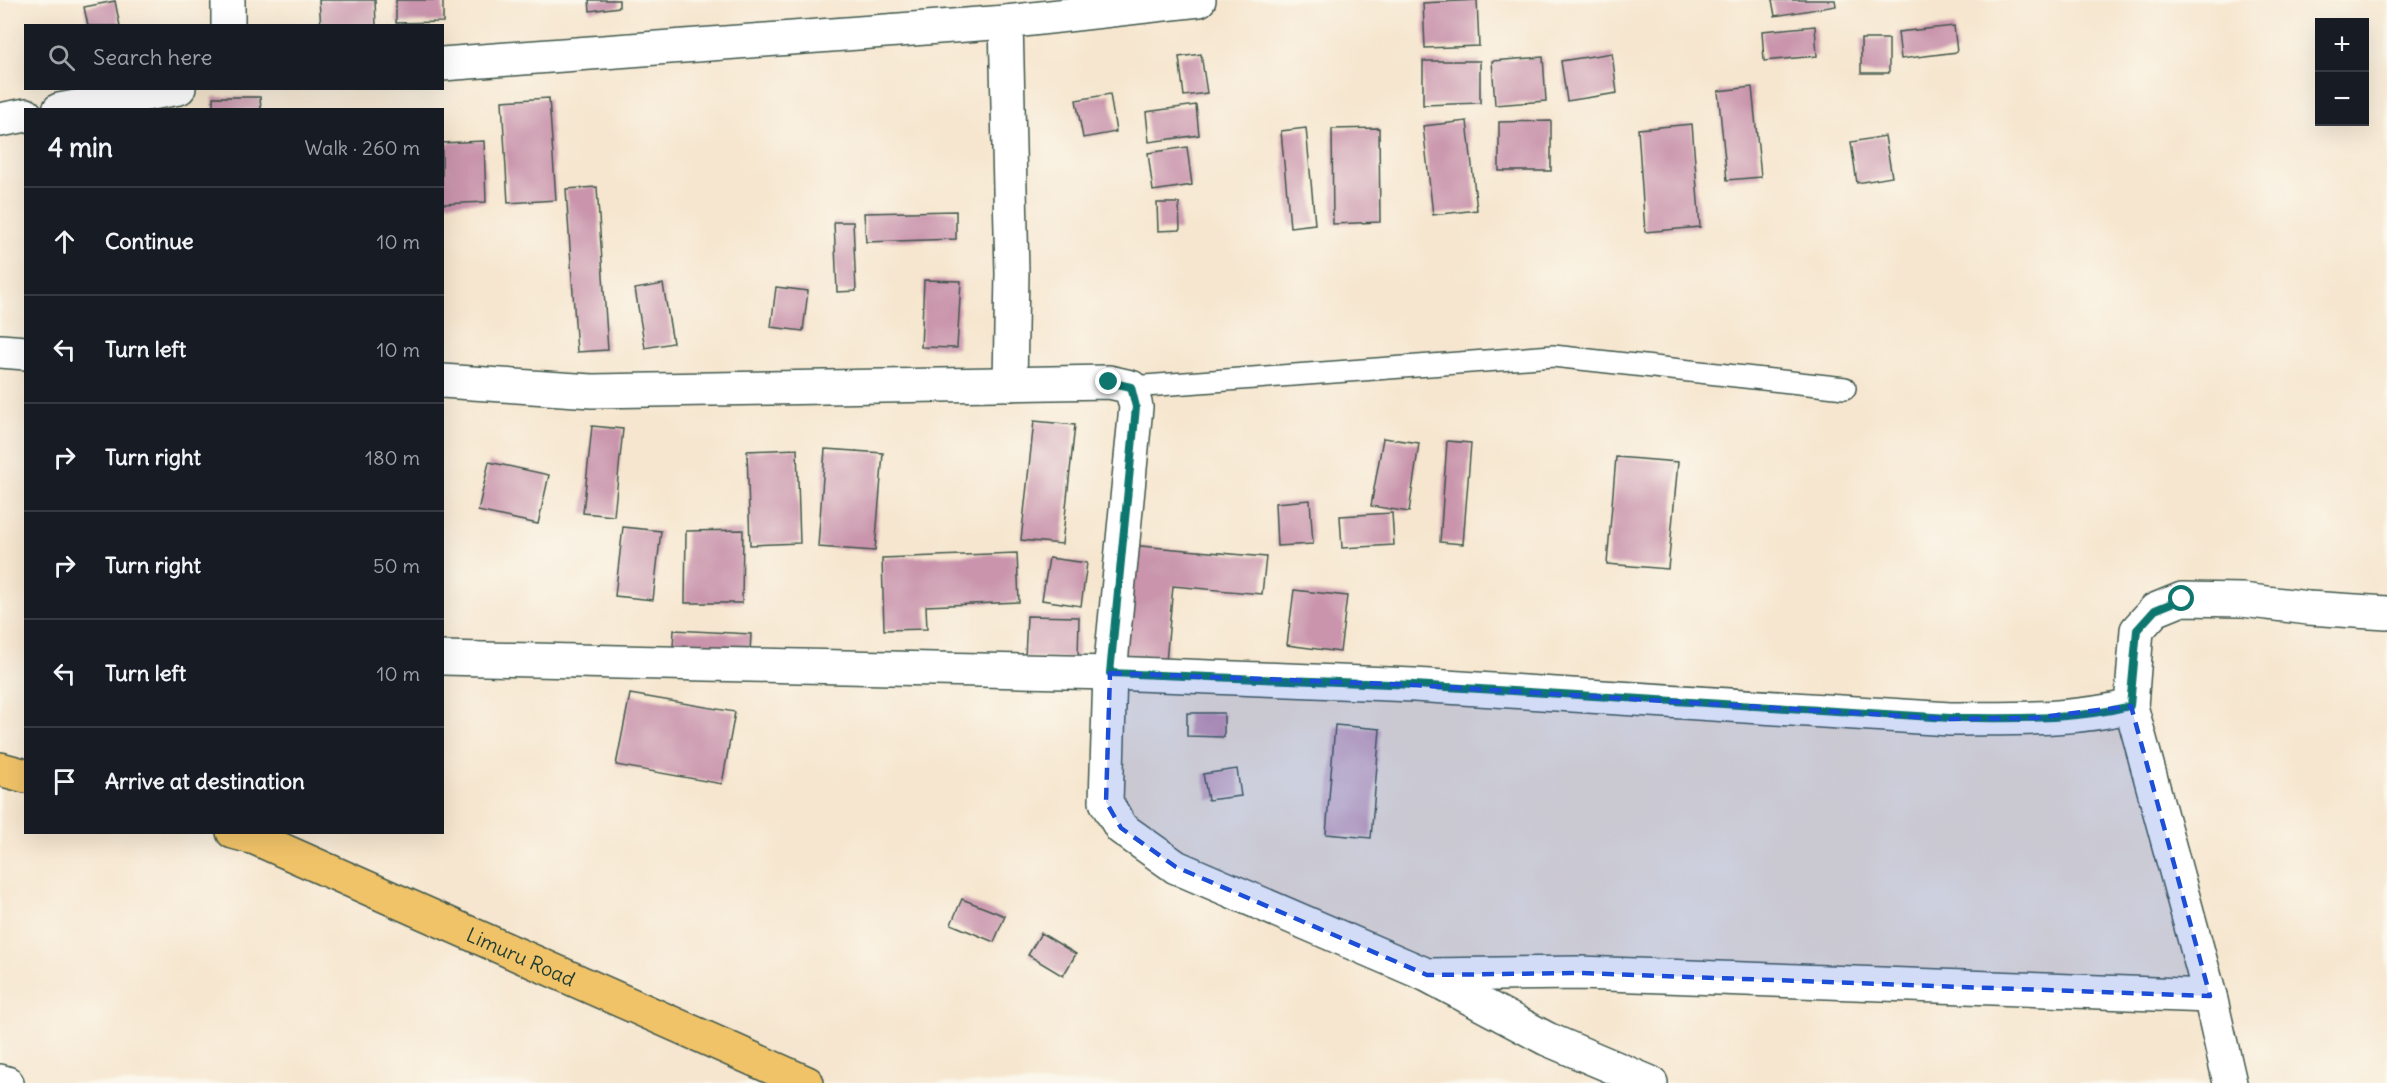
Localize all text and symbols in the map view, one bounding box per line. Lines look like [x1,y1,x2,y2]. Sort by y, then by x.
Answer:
map controls [2315,18,2369,126]
button: + [2315,18,2369,72]
search box [24,24,444,90]
icon: search [45,41,78,74]
text: Search here [93,43,212,71]
button: − [2315,72,2369,126]
text: 4 min [48,131,113,164]
text: Walk · 260 m [304,135,420,160]
icon: ahead [48,225,81,258]
text: Continue [105,227,194,255]
text: 10 m [377,229,420,254]
icon: left [48,333,81,366]
text: Turn left [105,335,186,363]
text: 10 m [377,337,420,362]
route end [1095,368,1121,394]
icon: right [48,441,81,474]
text: Turn right [105,443,201,471]
text: 180 m [365,445,420,470]
icon: right [48,549,81,582]
text: Turn right [105,551,201,579]
text: 50 m [373,553,420,578]
route start [2168,585,2194,611]
icon: left [48,657,81,690]
text: Turn left [105,659,186,687]
text: 10 m [377,661,420,686]
icon: arrive [48,765,81,798]
text: Arrive at destination [105,767,305,795]
street label: Limuru Road [463,921,579,991]

